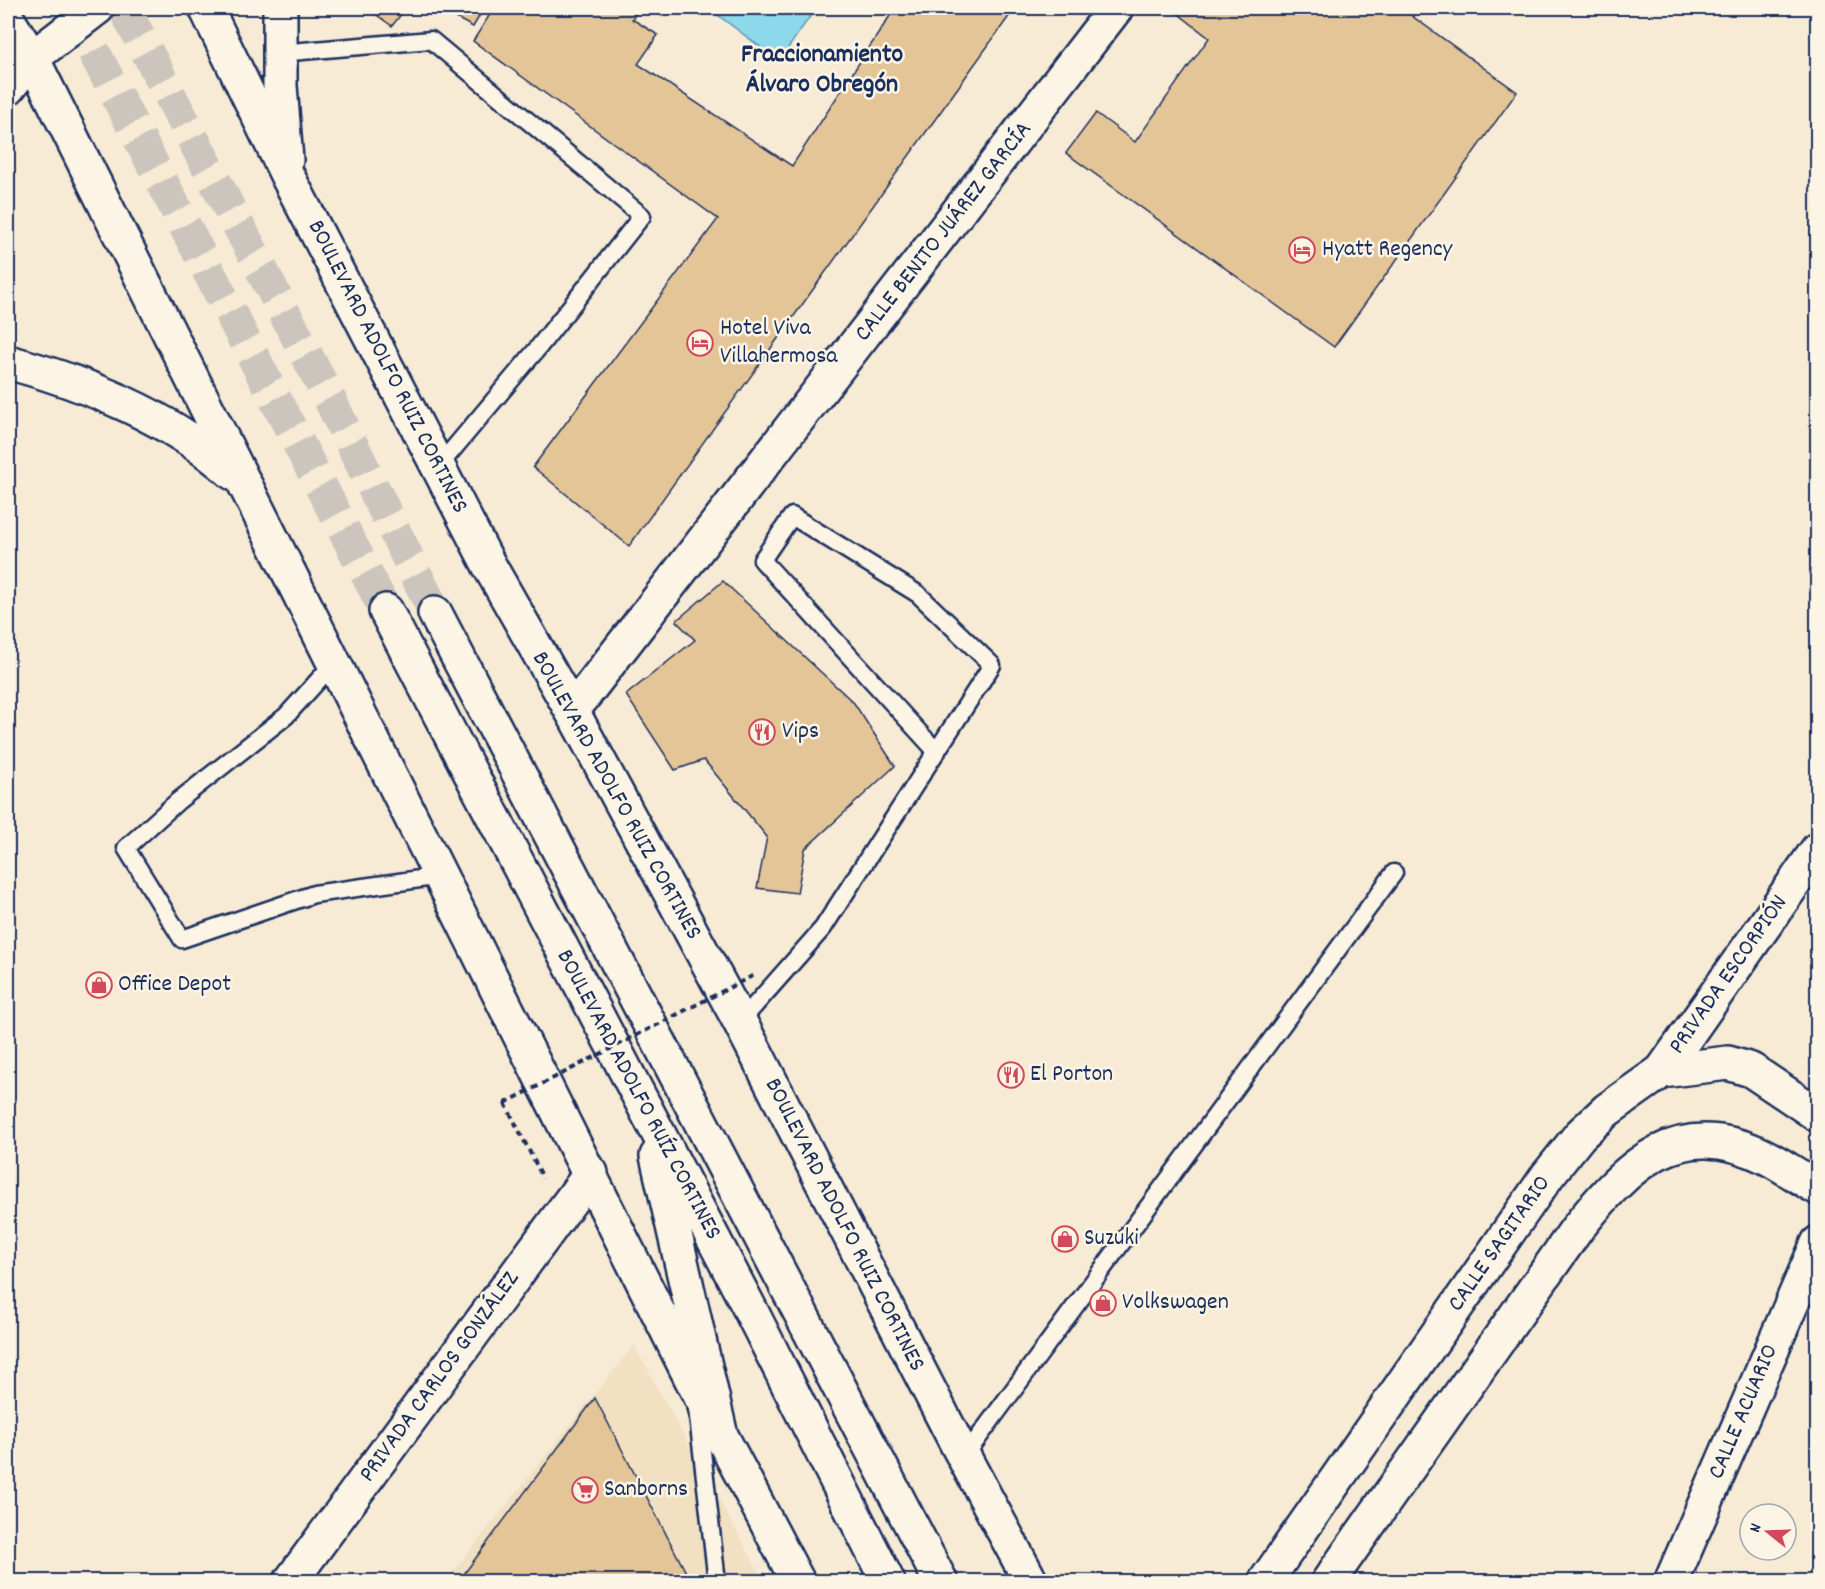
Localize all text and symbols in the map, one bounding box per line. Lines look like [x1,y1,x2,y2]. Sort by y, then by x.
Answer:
district label: Fraccionamiento Álvaro Obregón [741,37,903,104]
street label: CALLE BENITO JUÁREZ GARCÍA [847,115,1041,349]
street label: BOULEVARD ADOLFO RUIZ CORTINES [298,214,476,520]
place label: Hyatt Regency [1322,233,1454,267]
hotel icon: Hyatt Regency [1287,235,1317,265]
place label: Hotel Viva Villahermosa [720,312,838,374]
hotel icon: Hotel Viva Villahermosa [685,328,715,358]
street label: BOULEVARD ADOLFO RUIZ CORTINES [522,646,710,946]
place label: Vips [782,715,819,749]
restaurant icon: Vips [747,717,777,747]
street label: PRIVADA ESCORPIÓN [1661,888,1797,1062]
street label: BOULEVARD ADOLFO RUÍZ CORTINES [547,944,729,1246]
place label: Office Depot [118,968,231,1002]
shop icon: Office Depot [84,970,114,1000]
place label: El Porton [1030,1058,1113,1092]
restaurant icon: El Porton [996,1060,1026,1090]
street label: BOULEVARD ADOLFO RUIZ CORTINES [755,1072,933,1378]
street label: CALLE SAGITARIO [1440,1169,1560,1319]
place label: Suzuki [1084,1222,1139,1256]
shop icon: Suzuki [1050,1224,1080,1254]
street label: PRIVADA CARLOS GONZÁLEZ [352,1264,529,1490]
place label: Volkswagen [1122,1286,1229,1320]
shop icon: Volkswagen [1088,1288,1118,1318]
street label: CALLE ACUARIO [1700,1339,1788,1485]
place label: Sanborns [604,1473,688,1507]
supermarket icon: Sanborns [570,1475,600,1505]
north arrow [1738,1502,1798,1562]
text: N [1744,1521,1768,1535]

